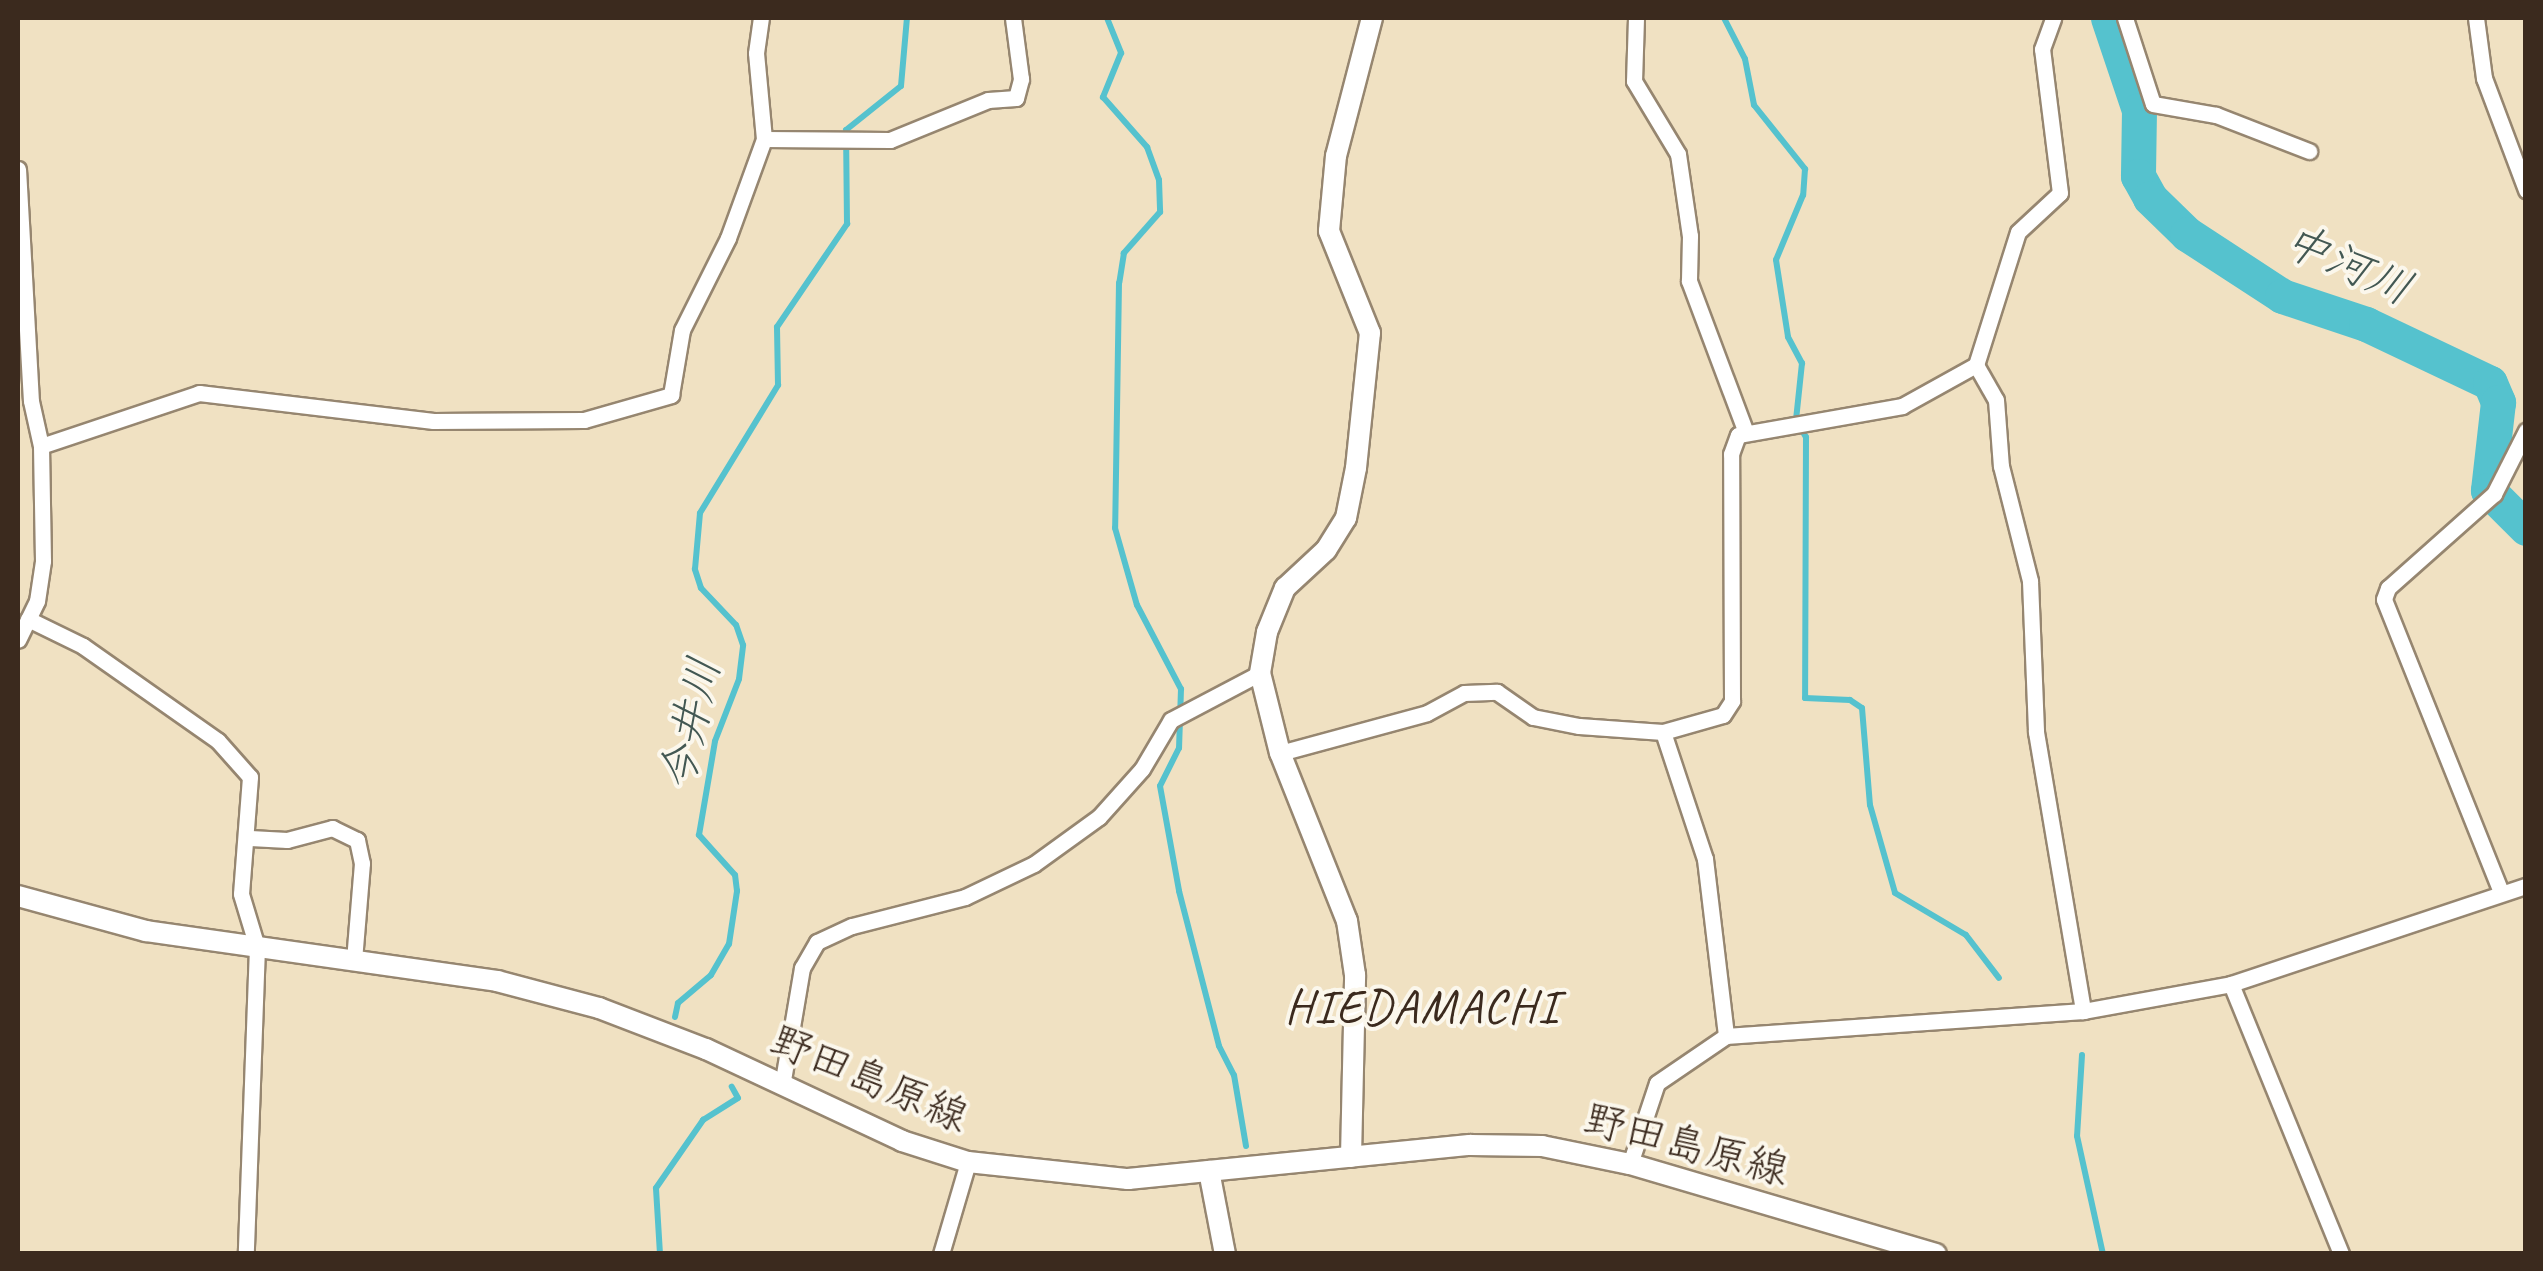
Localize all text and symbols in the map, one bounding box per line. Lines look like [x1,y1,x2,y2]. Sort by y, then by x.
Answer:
water label: 中河川 [2275,213,2421,317]
water label: 今井川 [650,652,732,796]
district label: HIEDAMACHI [1285,978,1559,1036]
street label: 野田島原線 [763,1015,975,1143]
street label: 野田島原線 [1578,1093,1794,1197]

